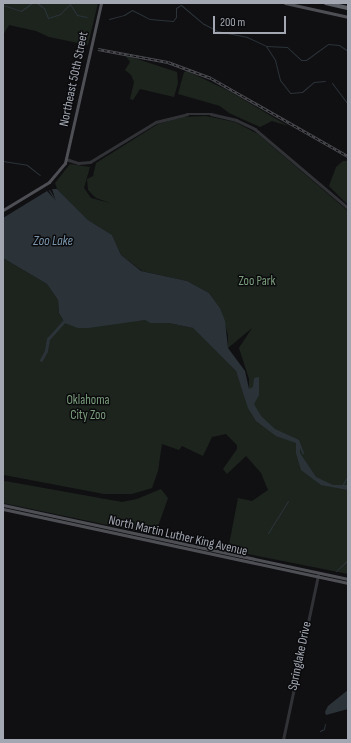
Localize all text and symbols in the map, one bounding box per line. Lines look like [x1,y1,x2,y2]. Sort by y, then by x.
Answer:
scale bar [215,8,288,34]
text: 200 m [220,15,245,30]
street label: Northeast 50th Street [56,30,92,128]
water label: Zoo Lake [33,233,73,249]
park label: Zoo Park [239,273,275,289]
park label: Oklahoma City Zoo [66,393,110,424]
street label: North Martin Luther King Avenue [107,512,249,560]
street label: Springlake Drive [285,620,315,692]

